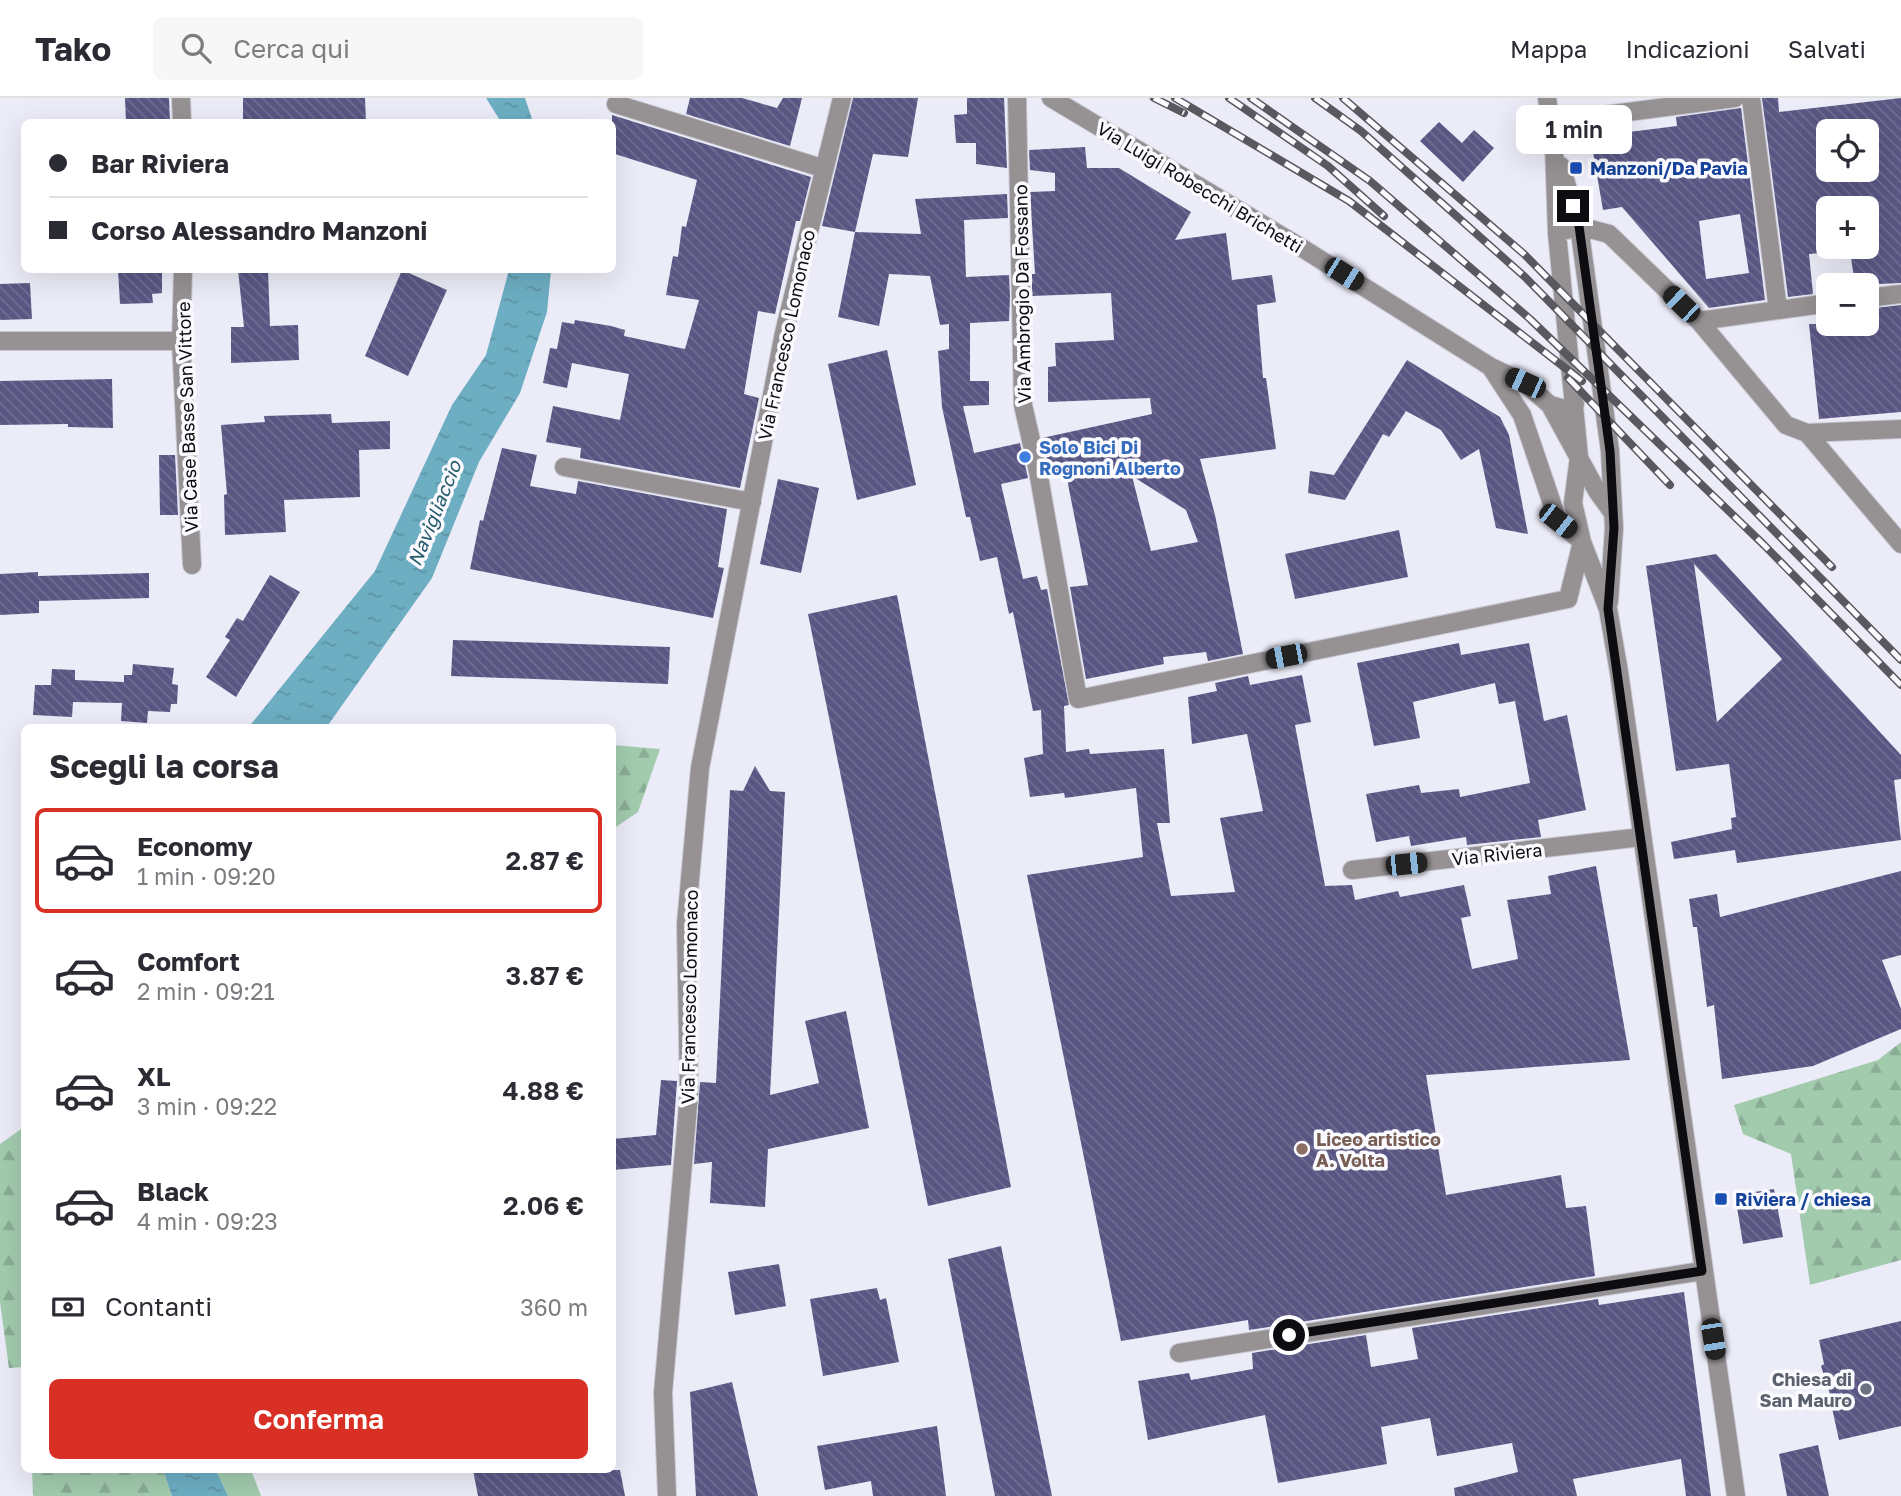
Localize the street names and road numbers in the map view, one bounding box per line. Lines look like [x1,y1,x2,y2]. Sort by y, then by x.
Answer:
street label: Via Luigi Robecchi Brichetti [1093,117,1307,257]
street label: Via Ambrogio Da Fossano [1009,184,1035,404]
street label: Via Francesco Lomonaco [753,228,819,442]
street label: Via Case Basse San Vittore [172,301,202,533]
street label: Via Riviera [1451,838,1543,870]
street label: Via Francesco Lomonaco [676,889,702,1105]

